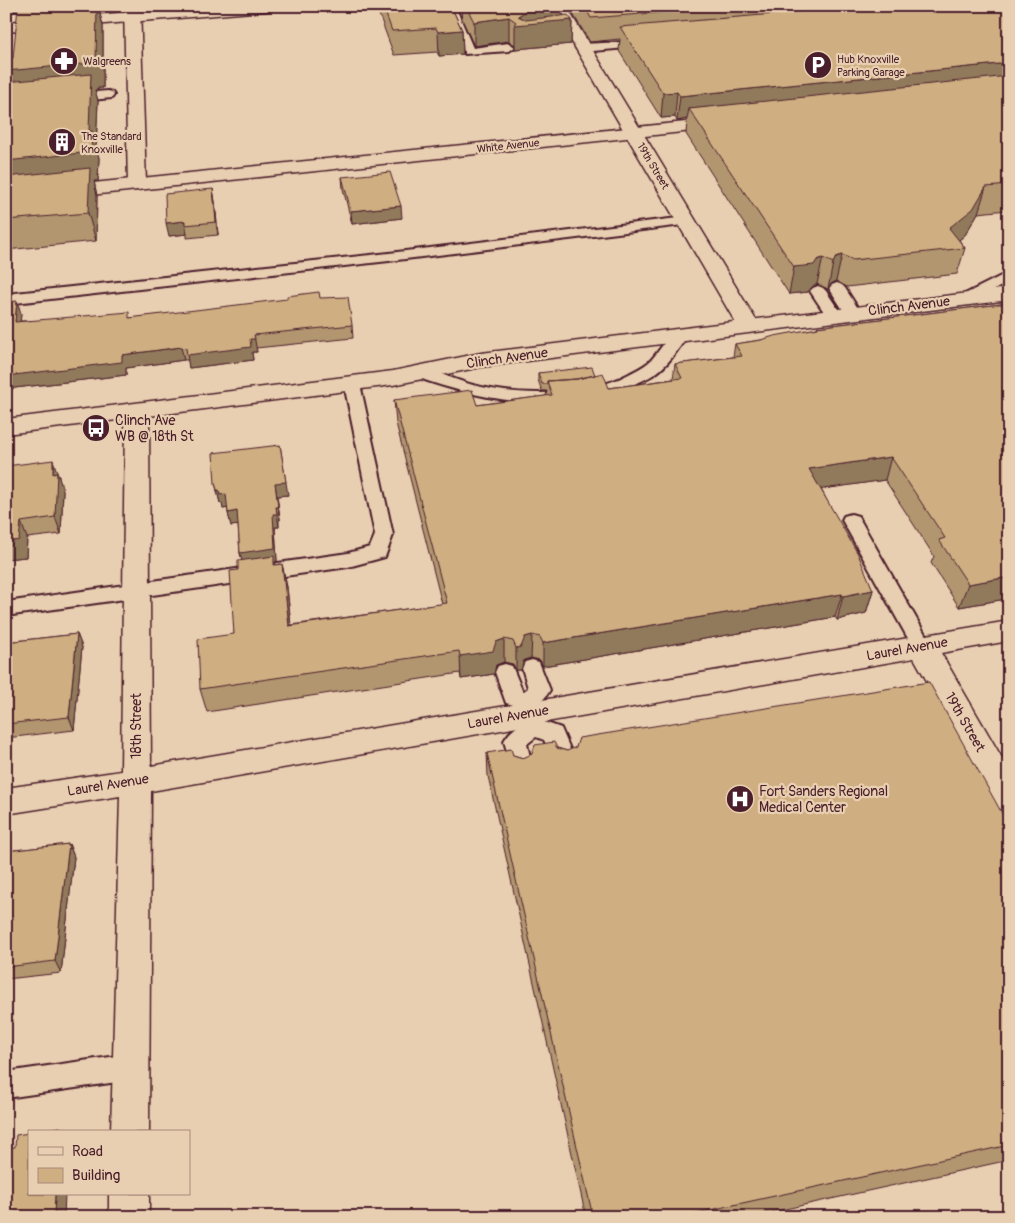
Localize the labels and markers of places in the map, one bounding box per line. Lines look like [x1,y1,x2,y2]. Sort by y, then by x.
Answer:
pharmacy icon: Walgreens [49,46,79,76]
parking icon: Hub Knoxville Parking Garage [803,50,833,80]
place label: Hub Knoxville Parking Garage [837,53,905,79]
place label: Walgreens [83,55,131,68]
building icon: The Standard Knoxville [47,127,77,157]
place label: The Standard Knoxville [81,130,142,156]
place label: Clinch Ave WB @ 18th St [115,412,194,445]
bus stop icon: Clinch Ave WB @ 18th St [81,413,111,443]
place label: Fort Sanders Regional Medical Center [759,783,888,816]
hospital icon: Fort Sanders Regional Medical Center [725,784,755,814]

